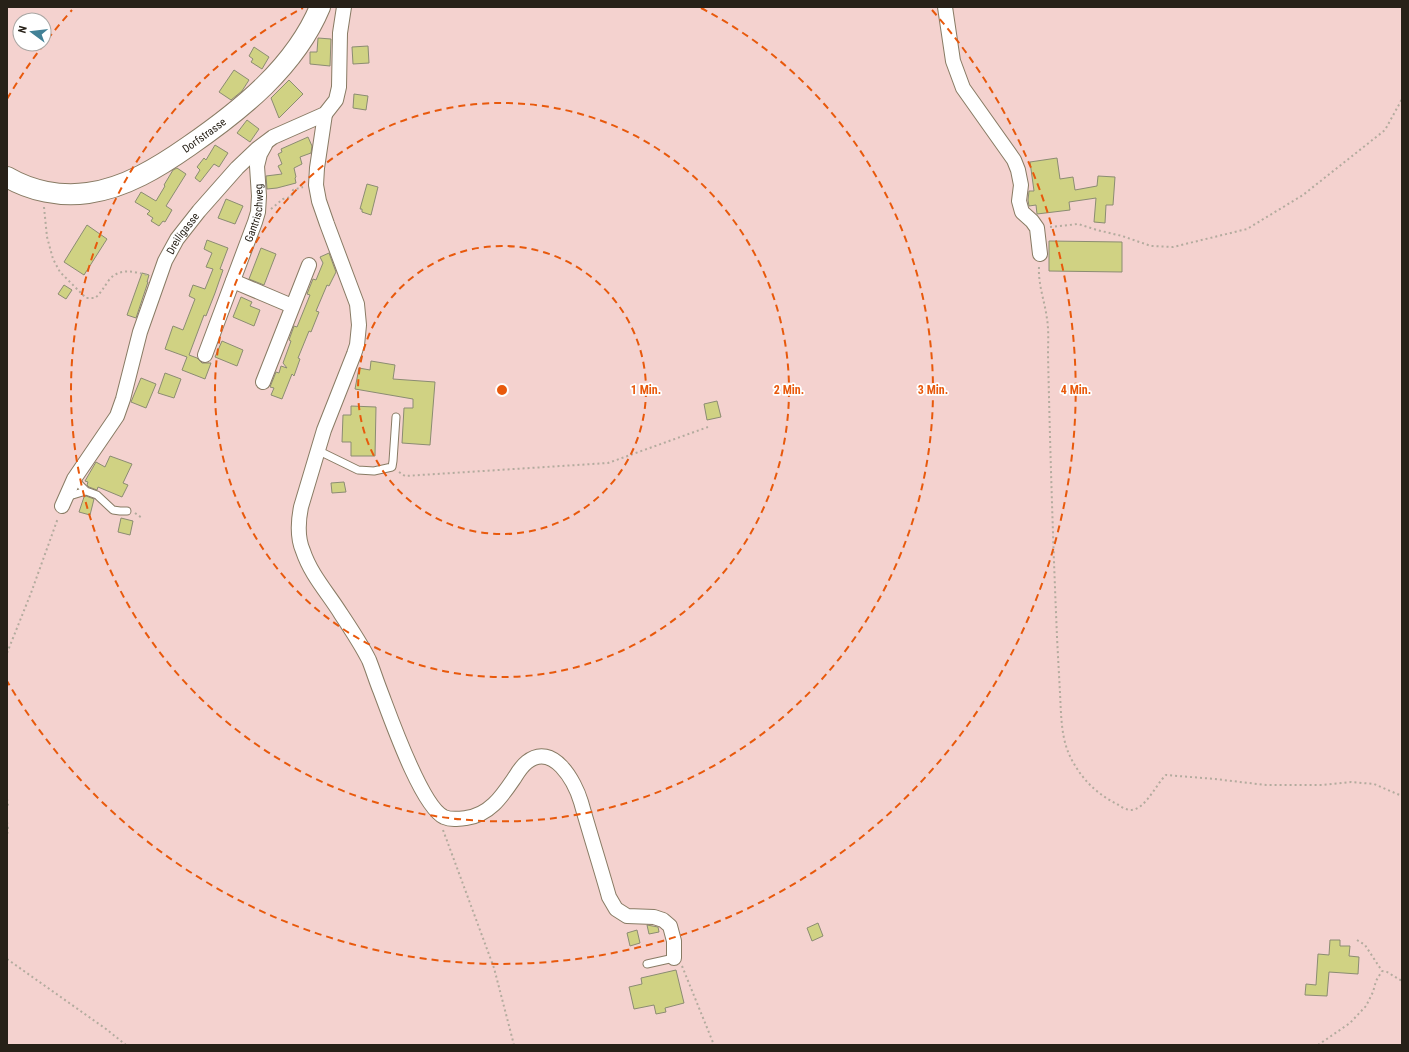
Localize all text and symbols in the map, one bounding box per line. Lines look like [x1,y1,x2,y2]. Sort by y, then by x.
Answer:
north arrow [12,12,52,52]
text: N [16,24,30,34]
street label: Dorfstrasse [180,115,229,156]
street label: Gantrischweg [242,183,266,244]
street label: Dreiligasse [164,210,202,257]
centre of rings [495,383,509,397]
text: 1 Min. [631,383,661,397]
text: 2 Min. [774,383,804,397]
text: 3 Min. [918,383,948,397]
text: 4 Min. [1061,383,1091,397]

